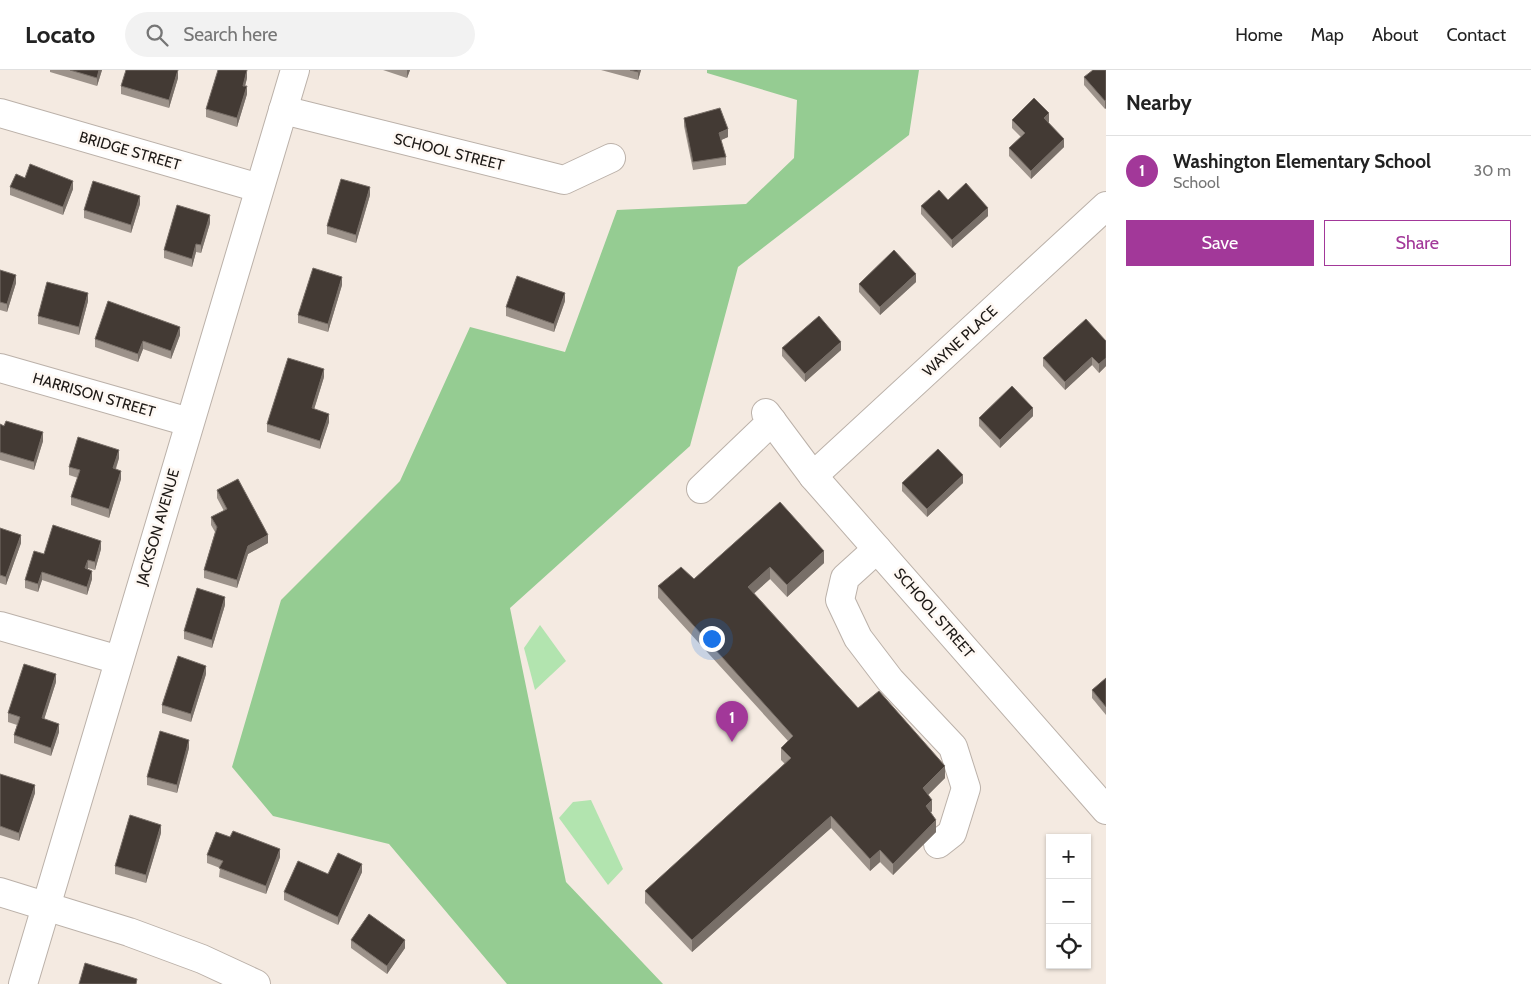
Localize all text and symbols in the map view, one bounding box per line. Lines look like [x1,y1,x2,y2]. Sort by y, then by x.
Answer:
search box [125,12,475,57]
text: Locato [25,20,95,49]
icon: search [143,21,171,49]
text: Search here [183,23,278,46]
text: Home [1235,24,1283,46]
text: Map [1311,24,1344,46]
text: About [1372,24,1418,46]
text: Contact [1446,24,1506,46]
text: Nearby [1126,90,1192,115]
street label: BRIDGE STREET [77,128,183,174]
street label: SCHOOL STREET [392,130,506,174]
text: Washington Elementary School [1173,150,1431,173]
text: 1 [1139,161,1145,180]
text: 30 m [1474,161,1511,180]
text: School [1173,173,1220,192]
button: Save [1126,220,1314,266]
button: Share [1324,220,1511,266]
street label: WAYNE PLACE [919,302,1001,380]
street label: HARRISON STREET [31,369,157,421]
street label: JACKSON AVENUE [132,467,183,588]
street label: SCHOOL STREET [890,564,978,662]
your location [699,626,725,652]
pin: 1 [716,701,748,742]
map controls [1046,834,1091,969]
button: + [1046,834,1091,879]
button: − [1046,879,1091,924]
button: locate [1046,924,1091,969]

